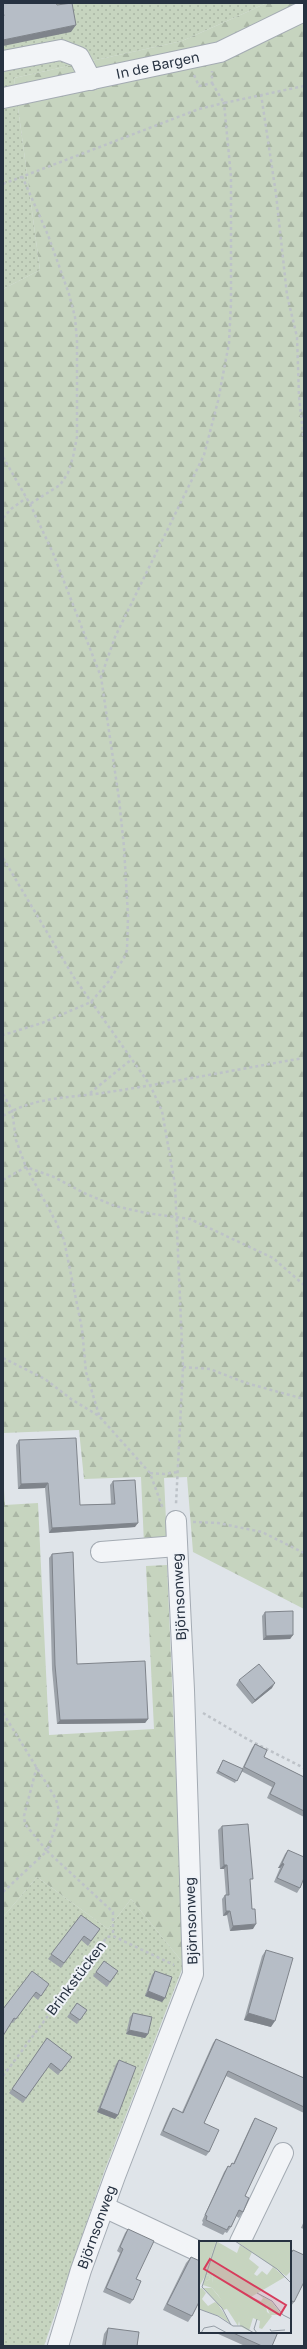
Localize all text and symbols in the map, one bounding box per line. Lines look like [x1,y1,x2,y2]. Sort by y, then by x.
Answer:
street label: In de Bargen [114,48,201,82]
street label: Björnsonweg [168,1553,189,1641]
street label: Björnsonweg [180,1877,201,1965]
street label: Brinkstücken [42,1937,109,2018]
street label: Björnsonweg [73,2183,119,2271]
inset map [199,2241,291,2333]

